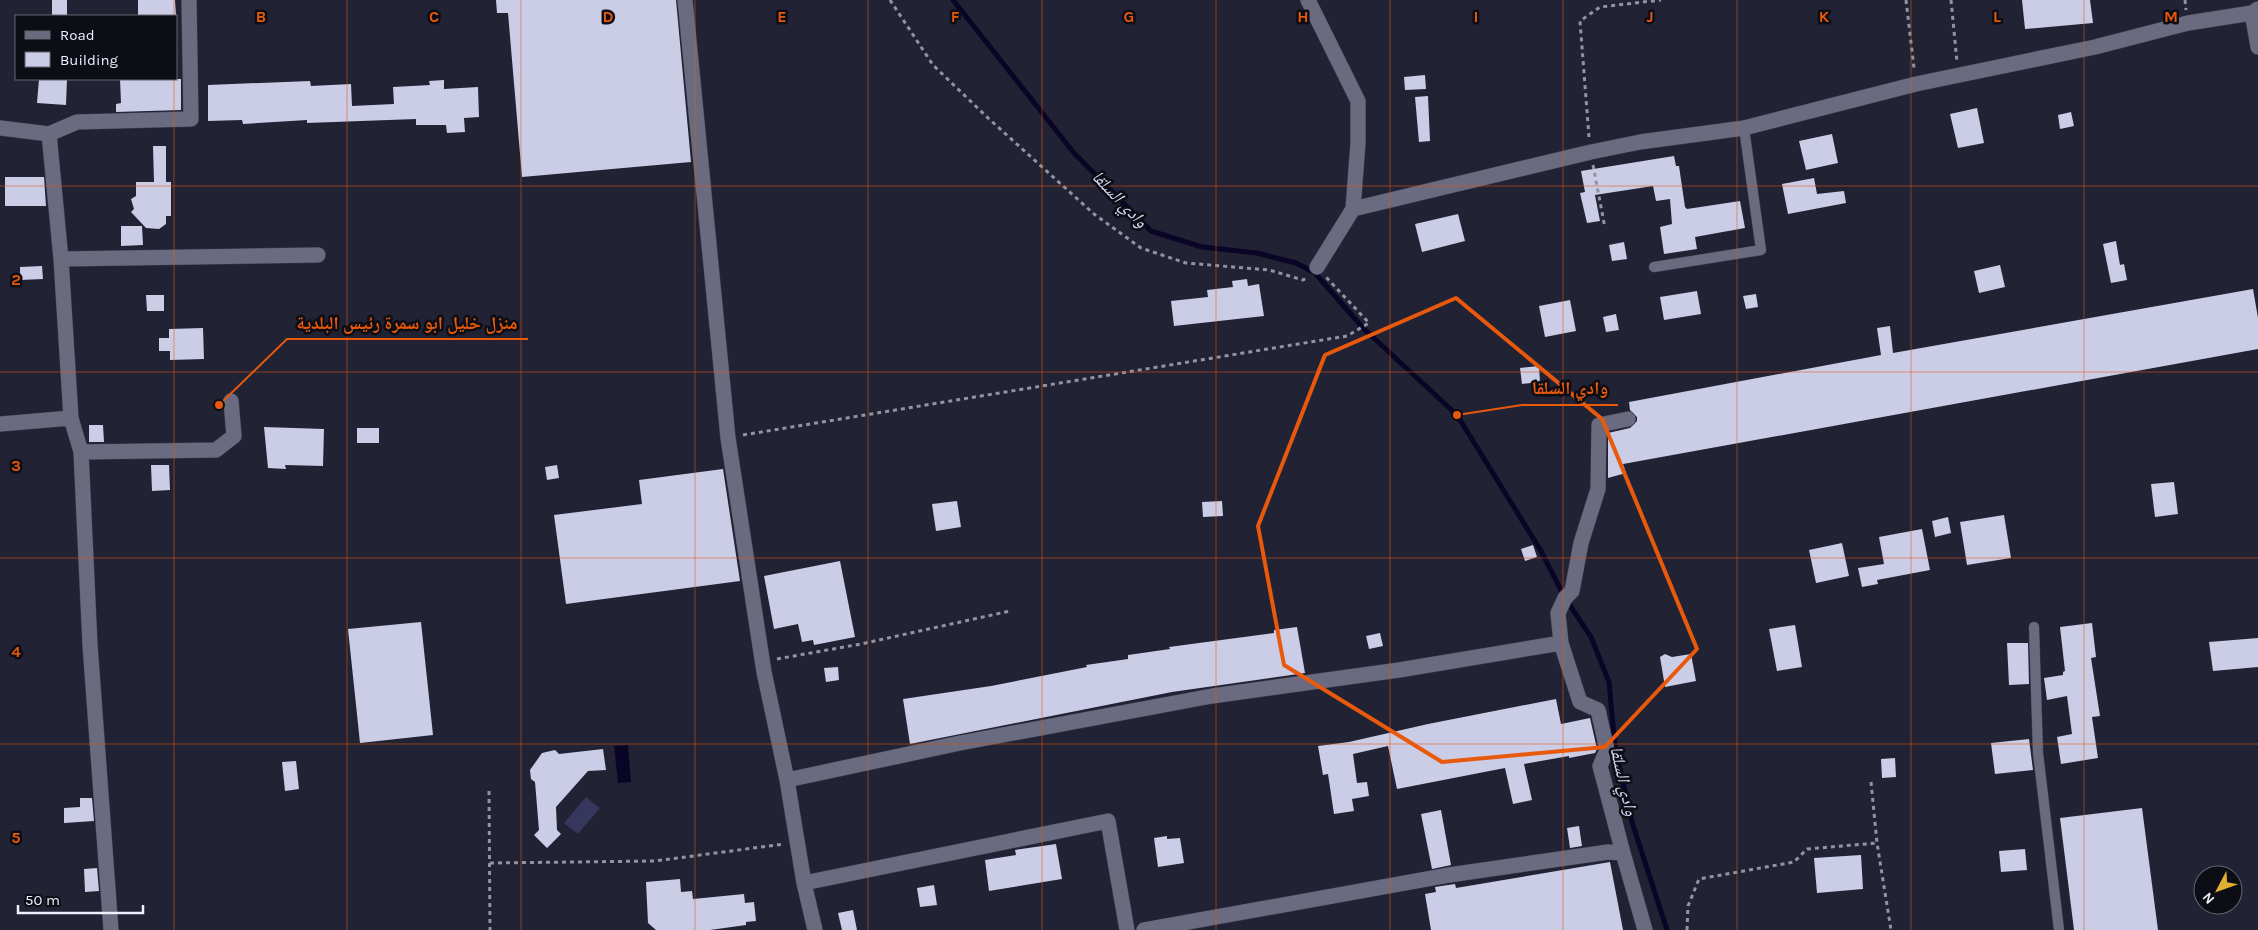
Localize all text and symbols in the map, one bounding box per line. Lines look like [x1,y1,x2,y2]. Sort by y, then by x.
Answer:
text: B [256,7,266,26]
text: C [429,7,439,26]
text: D [603,7,614,26]
text: E [777,7,787,26]
text: F [951,7,960,26]
text: G [1124,7,1134,26]
text: H [1297,7,1309,26]
text: I [1474,7,1478,26]
text: J [1646,7,1654,26]
text: K [1819,7,1830,26]
text: L [1993,7,2001,26]
text: M [2164,7,2178,26]
legend [15,15,178,80]
text: Road [60,26,95,44]
text: Building [60,51,118,69]
water label: وادي السلقا [1085,166,1153,235]
text: 2 [11,270,21,289]
callout: منزل خليل ابو سمرة رئيس البلدية [287,306,528,339]
text: منزل خليل ابو سمرة رئيس البلدية [297,312,517,334]
callout: وادي السلقا [1522,372,1618,405]
text: وادي السلقا [1532,377,1608,402]
text: 3 [11,456,21,475]
text: 4 [11,642,21,661]
water label: وادي السلقا [1602,744,1643,819]
text: 5 [11,828,21,847]
north arrow [2193,865,2243,915]
scale bar [18,882,142,914]
text: N [2199,889,2218,908]
text: 50 m [25,891,60,909]

